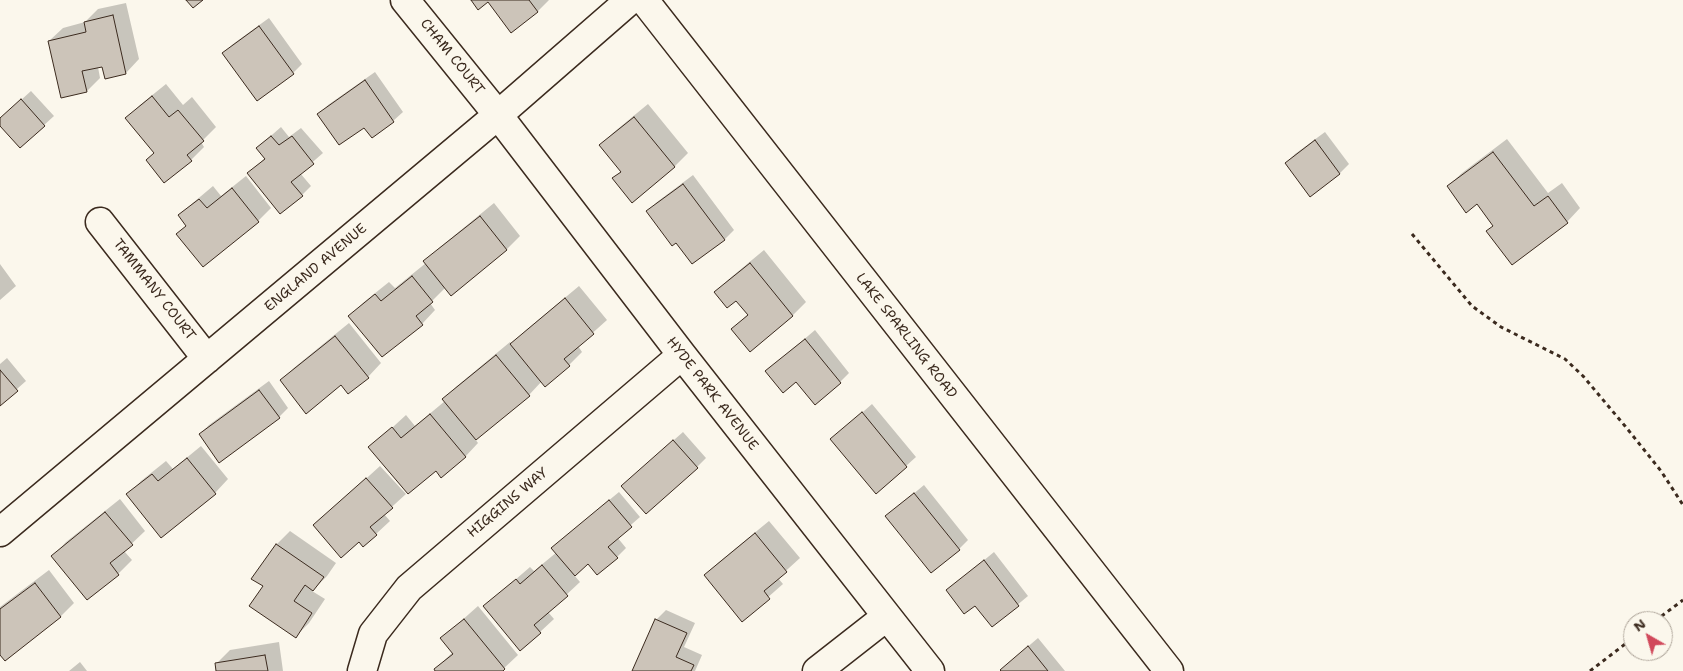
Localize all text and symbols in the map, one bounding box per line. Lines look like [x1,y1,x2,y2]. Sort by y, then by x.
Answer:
street label: CHAM COURT [416,16,488,98]
street label: ENGLAND AVENUE [261,220,371,316]
street label: TAMMANY COURT [109,236,199,344]
street label: LAKE SPARLING ROAD [852,270,960,402]
street label: HYDE PARK AVENUE [663,334,761,454]
street label: HIGGINS WAY [464,464,552,542]
north arrow [1623,611,1673,661]
text: N [1629,614,1649,635]

